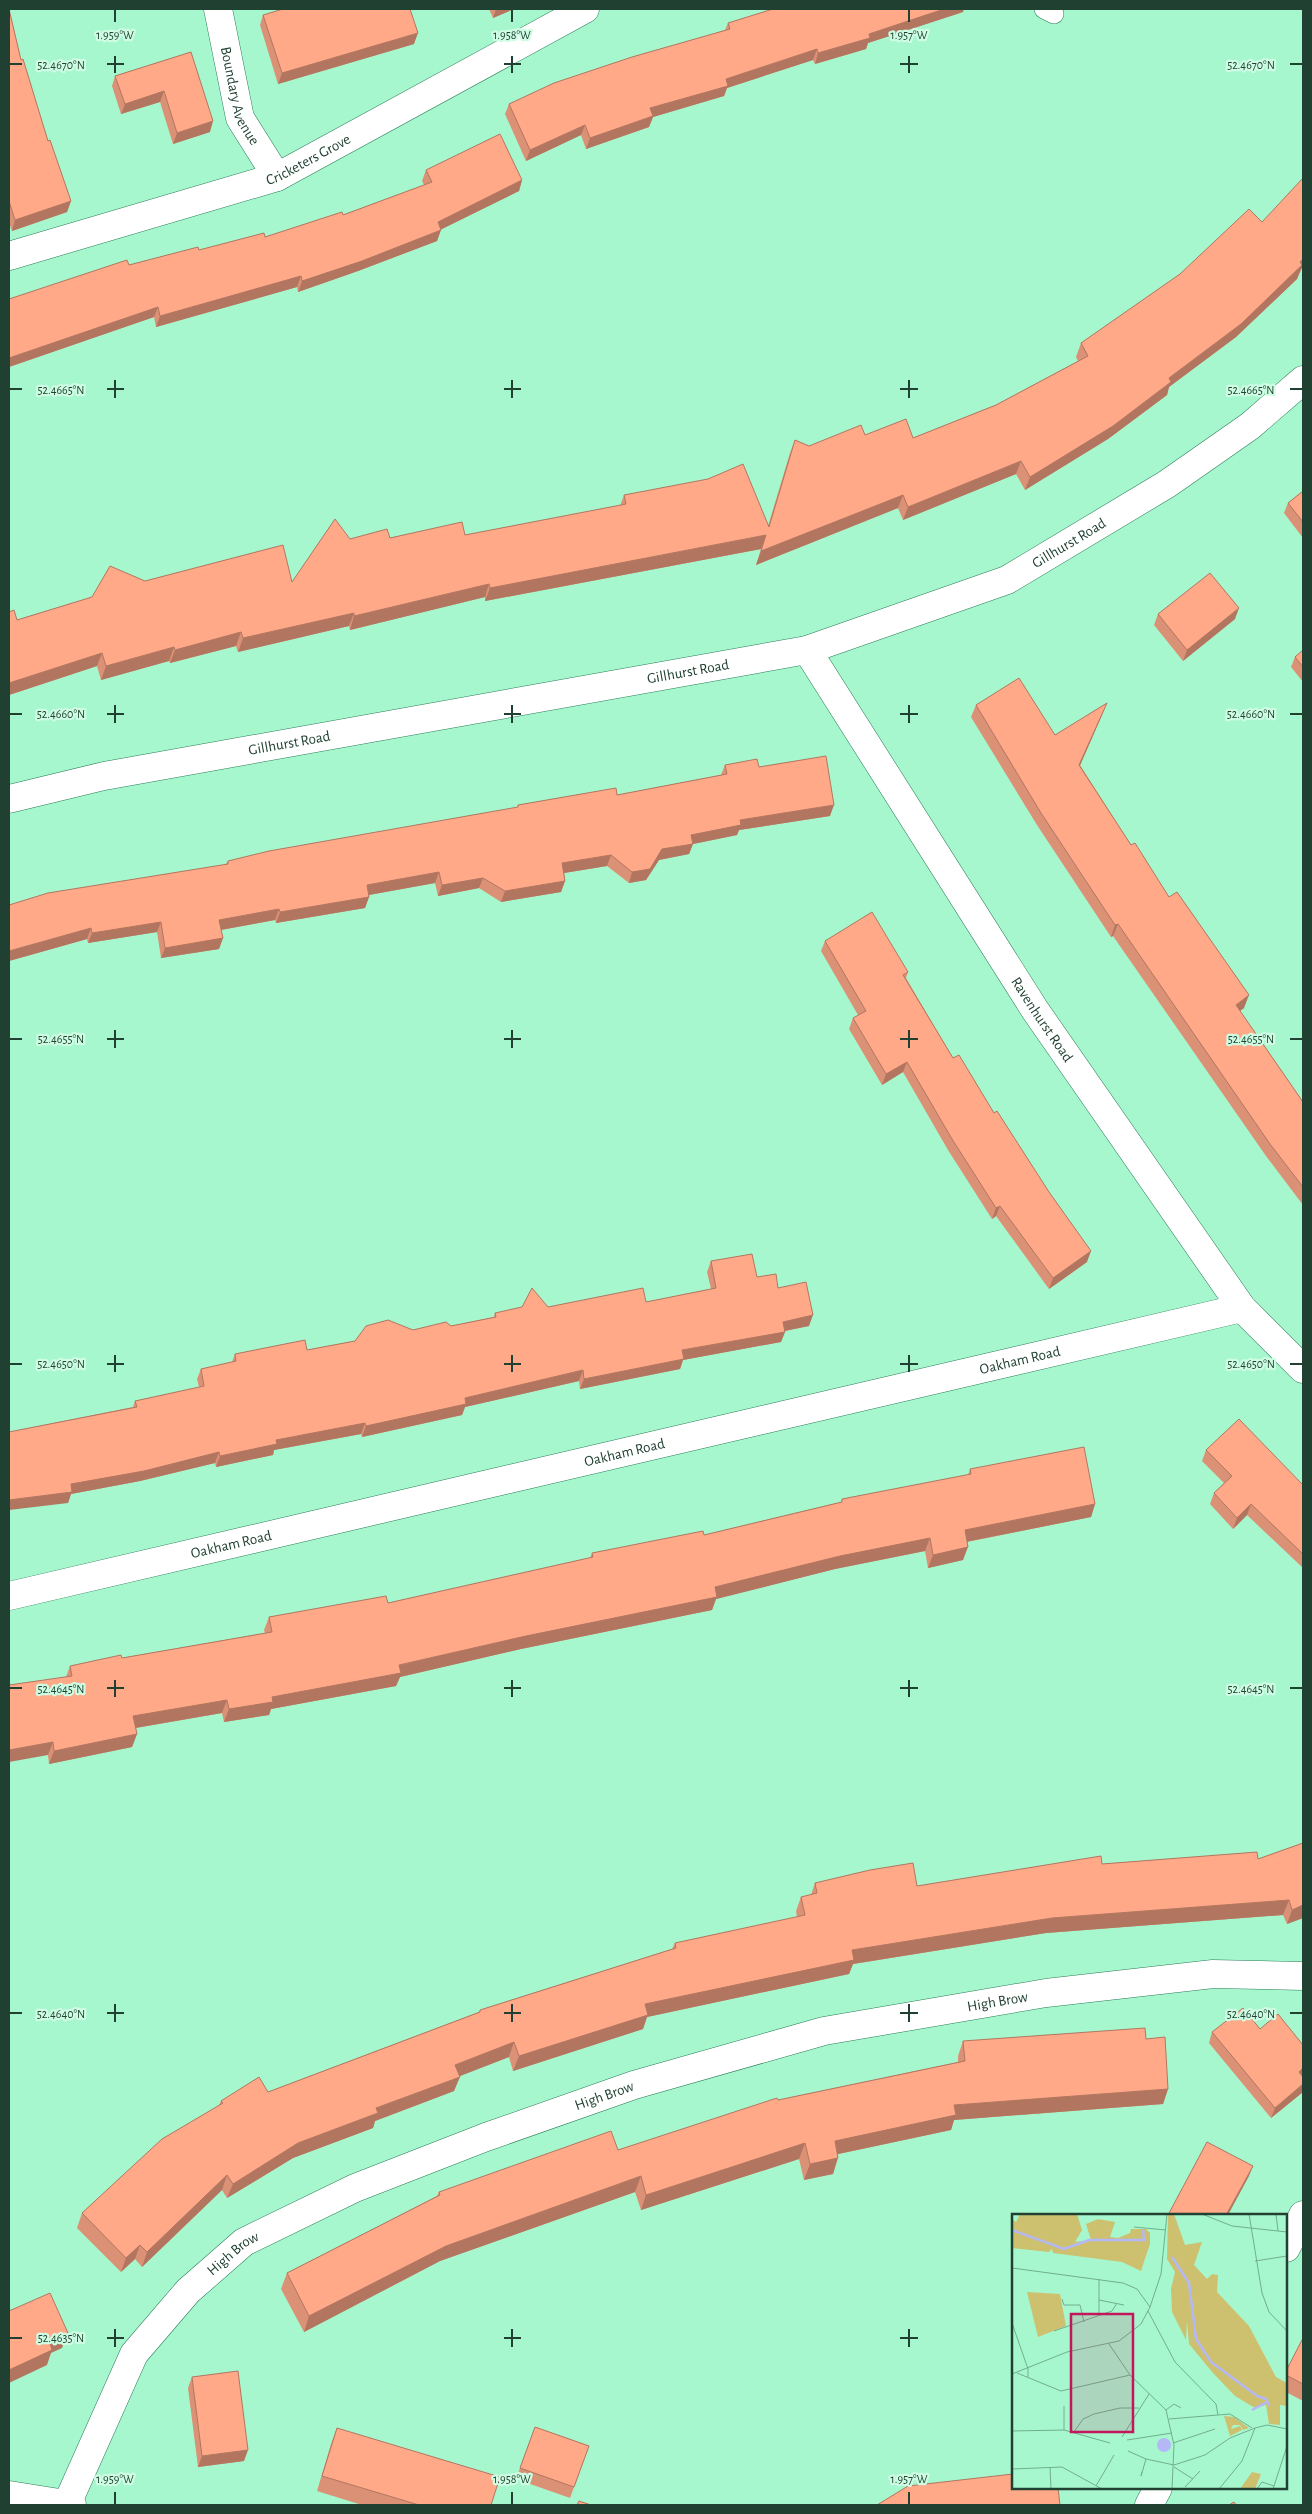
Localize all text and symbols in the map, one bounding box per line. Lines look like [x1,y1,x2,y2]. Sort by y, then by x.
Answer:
text: 1.959°W [96,29,134,41]
text: 1.958°W [493,29,531,41]
text: 1.957°W [891,29,928,41]
street label: Boundary Avenue [218,45,262,148]
text: 52.4670°N [37,59,85,71]
text: 52.4670°N [1227,59,1275,71]
street label: Cricketers Grove [264,131,353,187]
text: 52.4665°N [37,384,85,396]
text: 52.4665°N [1227,384,1275,396]
street label: Gillhurst Road [1029,515,1109,571]
street label: Gillhurst Road [646,657,730,686]
text: 52.4660°N [37,708,85,720]
text: 52.4660°N [1227,708,1275,720]
street label: Gillhurst Road [247,728,332,757]
street label: Ravenhurst Road [1009,974,1076,1065]
text: 52.4655°N [38,1033,84,1045]
text: 52.4655°N [1228,1033,1274,1045]
street label: Oakham Road [978,1343,1062,1377]
text: 52.4650°N [37,1358,85,1370]
text: 52.4650°N [1227,1358,1275,1370]
street label: Oakham Road [583,1436,666,1469]
street label: Oakham Road [189,1527,273,1561]
text: 52.4645°N [37,1683,85,1695]
text: 52.4645°N [1227,1683,1275,1695]
street label: High Brow [966,1989,1029,2014]
text: 52.4640°N [37,2008,85,2020]
text: 52.4640°N [1227,2008,1275,2020]
street label: High Brow [573,2078,636,2113]
inset map [1012,2214,1287,2489]
street label: High Brow [204,2229,261,2278]
text: 52.4635°N [38,2332,84,2344]
text: 1.959°W [96,2473,134,2485]
text: 1.958°W [493,2473,531,2485]
text: 1.957°W [891,2473,928,2485]

